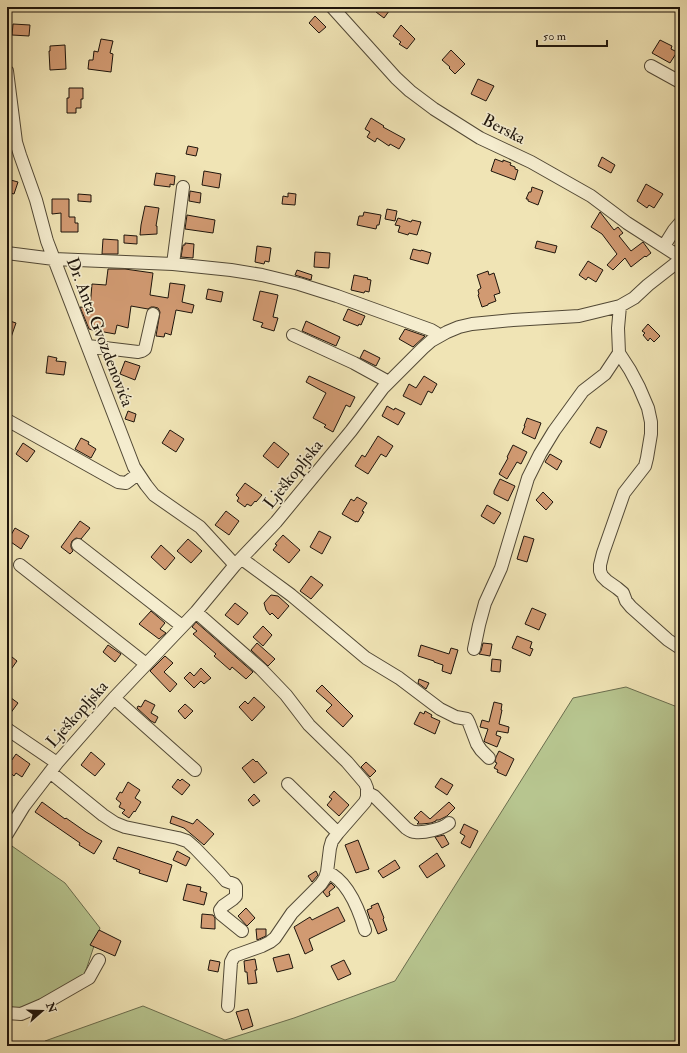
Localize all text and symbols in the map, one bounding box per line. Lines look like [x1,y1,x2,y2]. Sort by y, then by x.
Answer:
scale bar [537,22,607,48]
text: 50 m [543,29,567,44]
street label: Berska [479,109,530,149]
street label: Dr. Anta Gvozdenovića [62,254,138,410]
street label: Lješkopljska [259,434,329,513]
street label: Lješkopljska [41,675,114,752]
north arrow [22,991,62,1031]
text: N [43,1000,59,1016]

